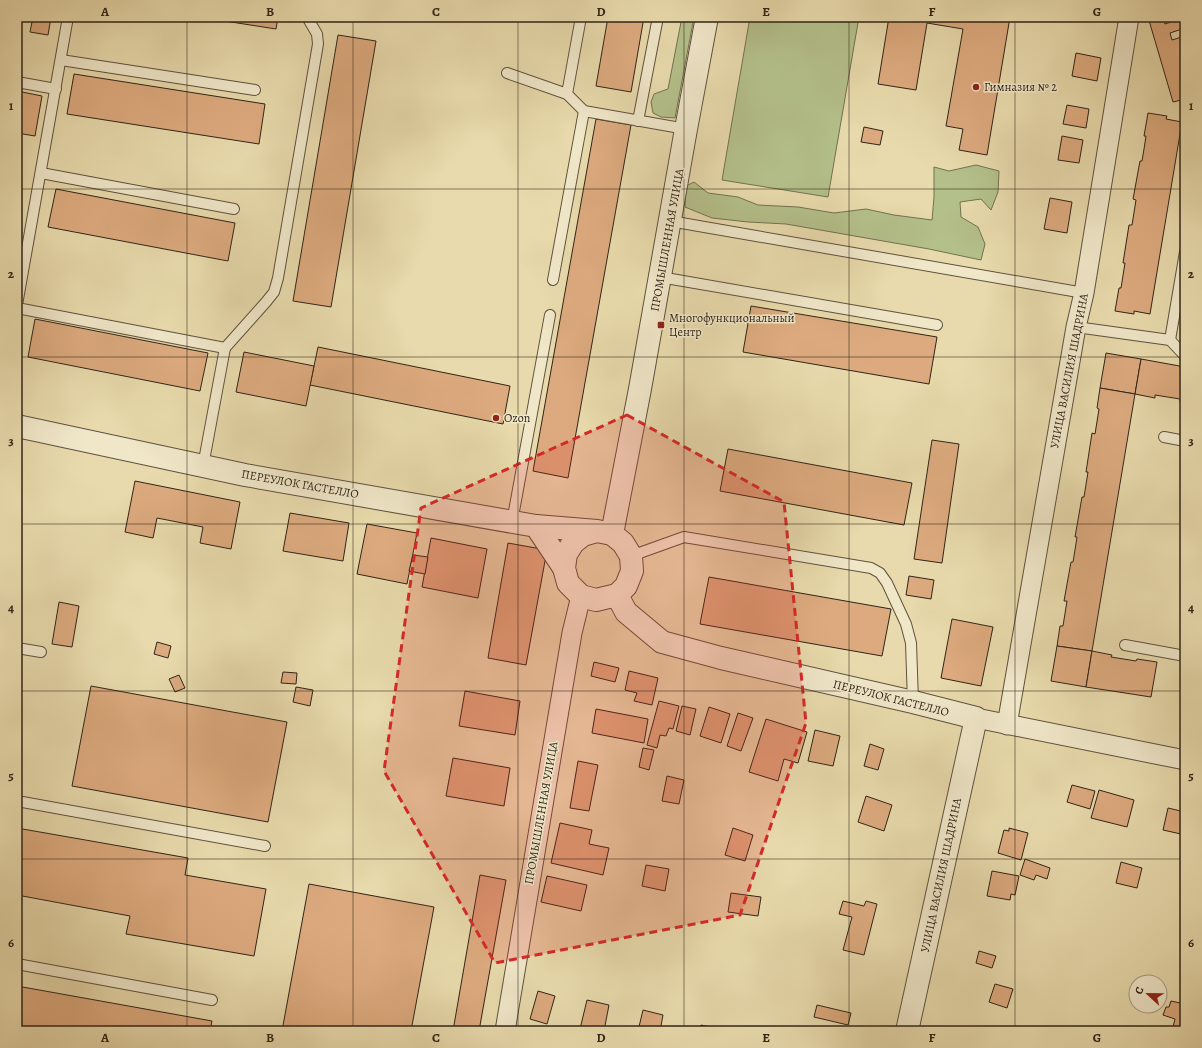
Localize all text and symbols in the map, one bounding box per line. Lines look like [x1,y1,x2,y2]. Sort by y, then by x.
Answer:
text: A [100,3,110,20]
text: B [266,3,274,20]
text: C [432,3,440,20]
text: D [596,3,606,20]
text: E [762,3,770,20]
text: F [929,3,936,20]
text: G [1093,3,1101,20]
place label: Гимназия № 2 [984,79,1057,95]
marker: Гимназия № 2 [971,82,981,92]
text: 1 [9,97,14,114]
text: 1 [1189,97,1194,114]
street label: ПРОМЫШЛЕННАЯ УЛИЦА [647,166,688,313]
text: 2 [8,265,15,282]
text: 2 [1188,265,1195,282]
street label: УЛИЦА ВАСИЛИЯ ШАДРИНА [1046,291,1092,450]
place label: Многофункциональный Центр [669,310,794,340]
marker: Многофункциональный Центр [656,320,666,330]
place label: Ozon [504,410,531,426]
marker: Ozon [491,413,501,423]
text: 3 [8,432,14,449]
text: 3 [1188,432,1194,449]
street label: ПЕРЕУЛОК ГАСТЕЛЛО [240,466,360,502]
text: 4 [8,599,14,616]
text: 4 [1188,599,1194,616]
street label: ПЕРЕУЛОК ГАСТЕЛЛО [831,676,951,720]
street label: ПРОМЫШЛЕННАЯ УЛИЦА [521,739,562,886]
text: 5 [8,767,14,784]
text: 5 [1188,767,1194,784]
street label: УЛИЦА ВАСИЛИЯ ШАДРИНА [917,795,965,954]
text: 6 [8,934,14,951]
text: 6 [1188,934,1194,951]
north arrow [1128,974,1168,1014]
text: С [1131,984,1147,996]
text: A [100,1029,110,1046]
text: B [266,1029,274,1046]
text: C [432,1029,440,1046]
text: D [596,1029,606,1046]
text: E [762,1029,770,1046]
text: F [929,1029,936,1046]
text: G [1093,1029,1101,1046]

